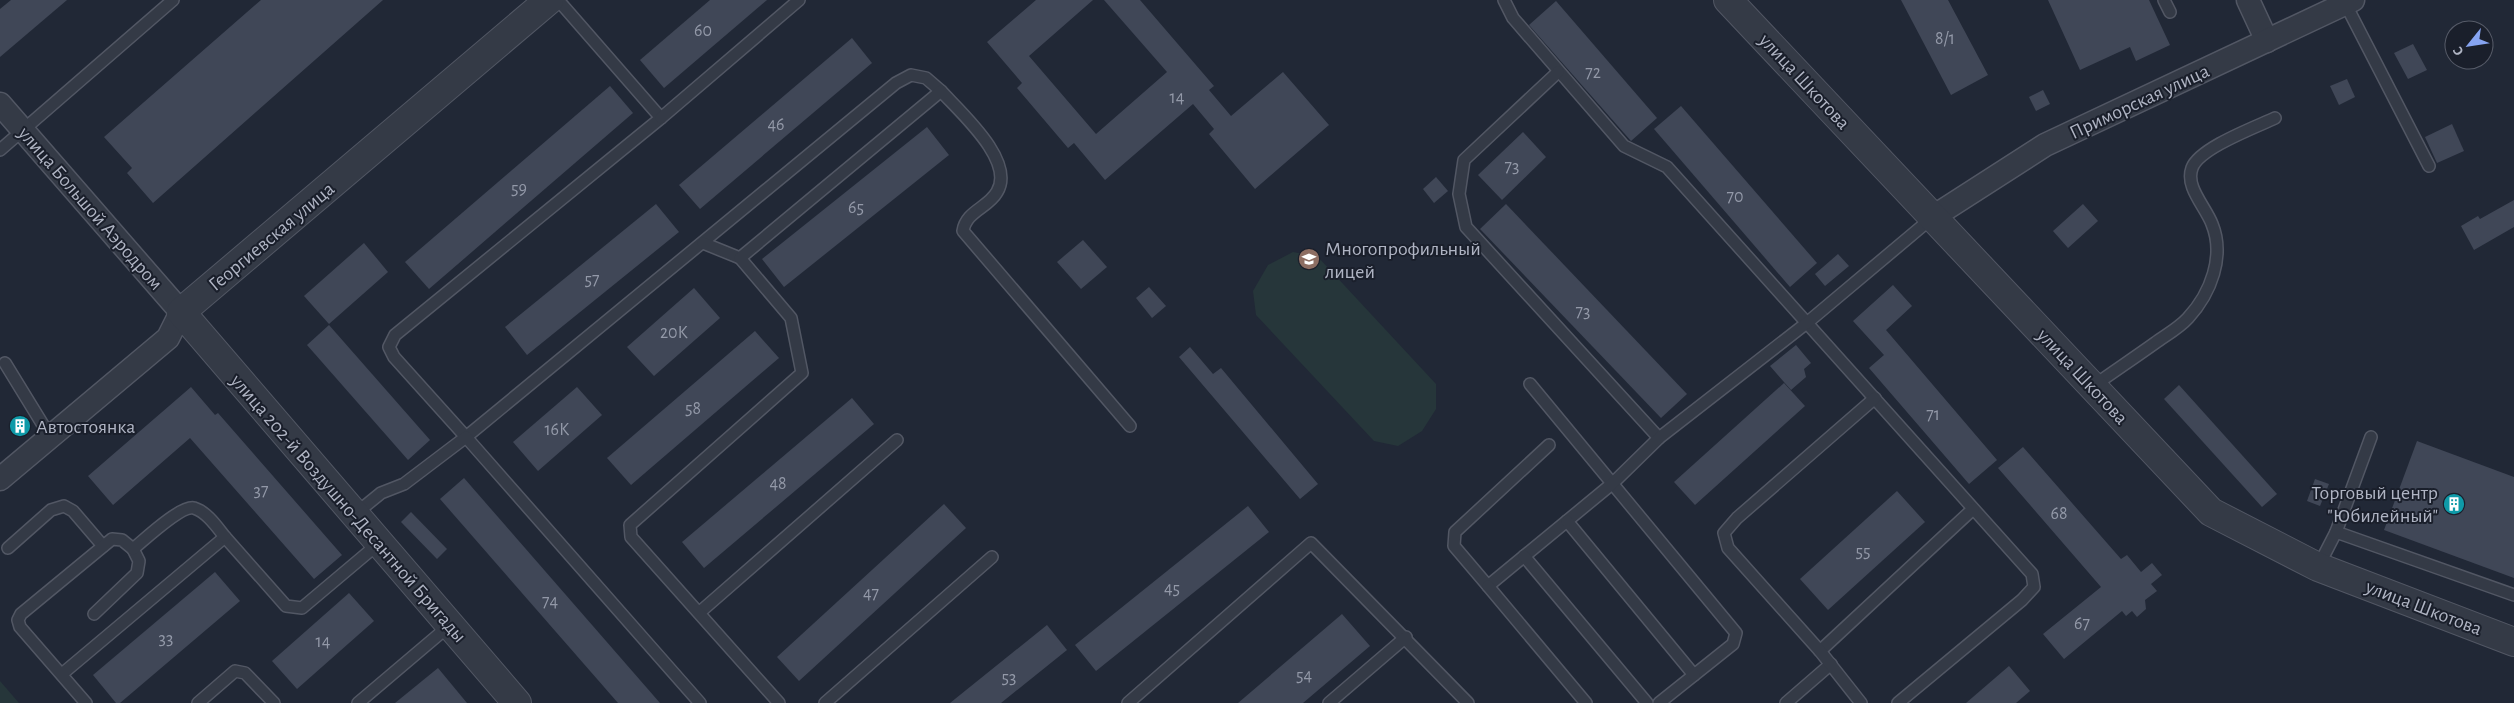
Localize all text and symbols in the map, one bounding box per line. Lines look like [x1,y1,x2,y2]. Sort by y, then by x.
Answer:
north arrow [2444,20,2494,70]
house number: 60 [694,22,712,40]
street label: улица Шкотова [1754,29,1853,133]
house number: 8/1 [1935,30,1955,48]
text: С [2450,44,2467,58]
street label: Приморская улица [2066,61,2212,143]
house number: 72 [1585,64,1601,82]
house number: 14 [1170,89,1185,107]
house number: 46 [767,116,785,134]
street label: улица Большой Аэродром [14,123,166,294]
house number: 73 [1505,158,1519,176]
street label: Георгиевская улица [205,179,338,295]
house number: 59 [511,180,527,198]
house number: 70 [1726,188,1744,206]
house number: 65 [848,199,864,217]
place label: Многопрофильный лицей [1325,239,1481,282]
school or university icon: Многопрофильный лицей [1297,247,1321,271]
house number: 57 [584,271,600,289]
house number: 73 [1576,303,1590,321]
house number: 20К [660,324,689,342]
street label: улица Шкотова [2032,324,2131,428]
street label: улица 202-й Воздушно-Десантной Бригады [226,370,470,647]
house number: 58 [685,400,701,418]
house number: 71 [1926,406,1940,424]
building icon: Автостоянка [8,414,32,438]
place label: Автостоянка [36,417,135,437]
house number: 16К [544,421,570,439]
house number: 48 [769,475,787,493]
house number: 37 [254,482,268,500]
place label: Торговый центр "Юбилейный" [2311,483,2438,526]
building icon: Торговый центр "Юбилейный" [2442,492,2466,516]
house number: 68 [2051,505,2068,523]
house number: 55 [1855,543,1871,561]
street label: улица Шкотова [2362,576,2484,639]
house number: 45 [1164,580,1180,598]
house number: 47 [863,585,879,603]
house number: 74 [542,593,558,611]
house number: 67 [2074,615,2090,633]
house number: 33 [159,630,173,648]
house number: 14 [316,633,331,651]
house number: 54 [1296,667,1312,685]
house number: 53 [1002,669,1016,687]

